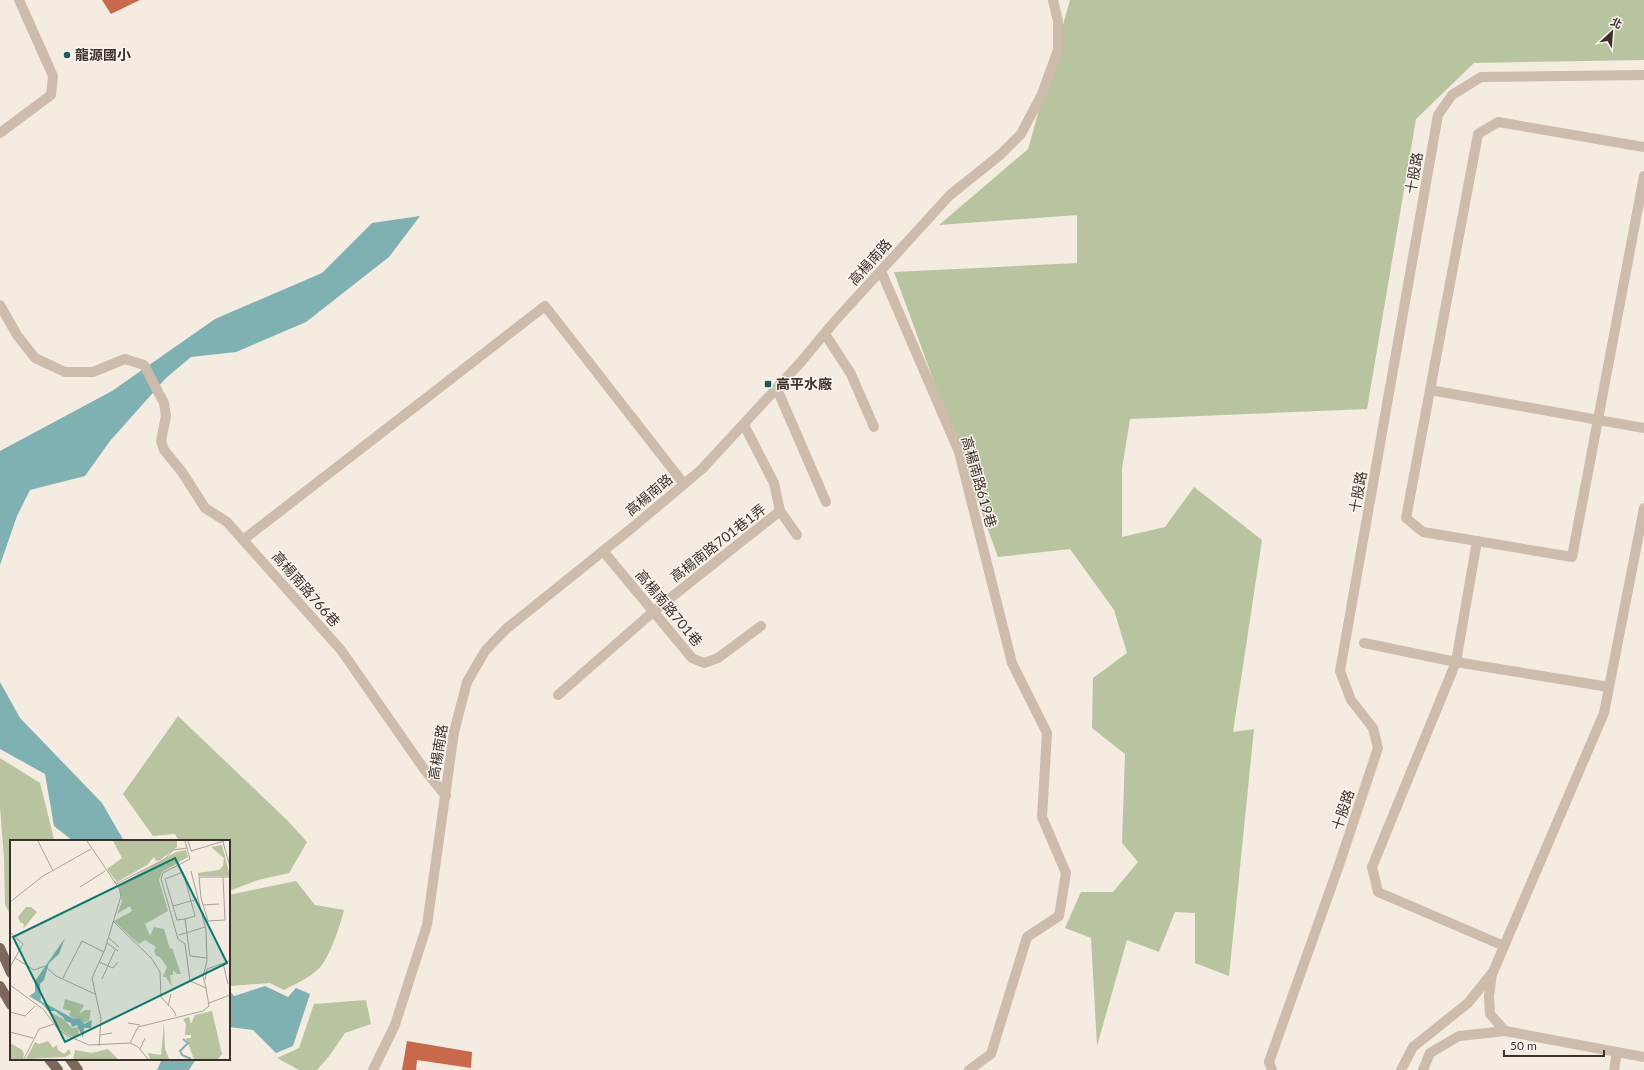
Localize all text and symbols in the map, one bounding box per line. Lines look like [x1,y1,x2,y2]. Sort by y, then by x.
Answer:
north arrow [1592,12,1632,52]
text: 北 [1609,14,1624,31]
place label: 龍源國小 [75,46,131,63]
marker: 龍源國小 [62,50,72,60]
street label: 十股路 [1401,151,1426,195]
street label: 高楊南路 [845,235,895,288]
place label: 高平水廠 [776,375,832,392]
marker: 高平水廠 [763,379,773,389]
street label: 高楊南路619巷 [958,434,1001,530]
street label: 高楊南路 [622,470,676,519]
street label: 十股路 [1345,470,1370,514]
street label: 高楊南路701巷1弄 [667,500,769,585]
street label: 高楊南路766巷 [269,547,344,630]
street label: 高楊南路701巷 [633,566,706,649]
street label: 高楊南路 [425,723,450,781]
street label: 十股路 [1328,787,1357,832]
inset map [10,840,230,1060]
scale bar [1504,1032,1604,1058]
text: 50 m [1510,1038,1537,1053]

